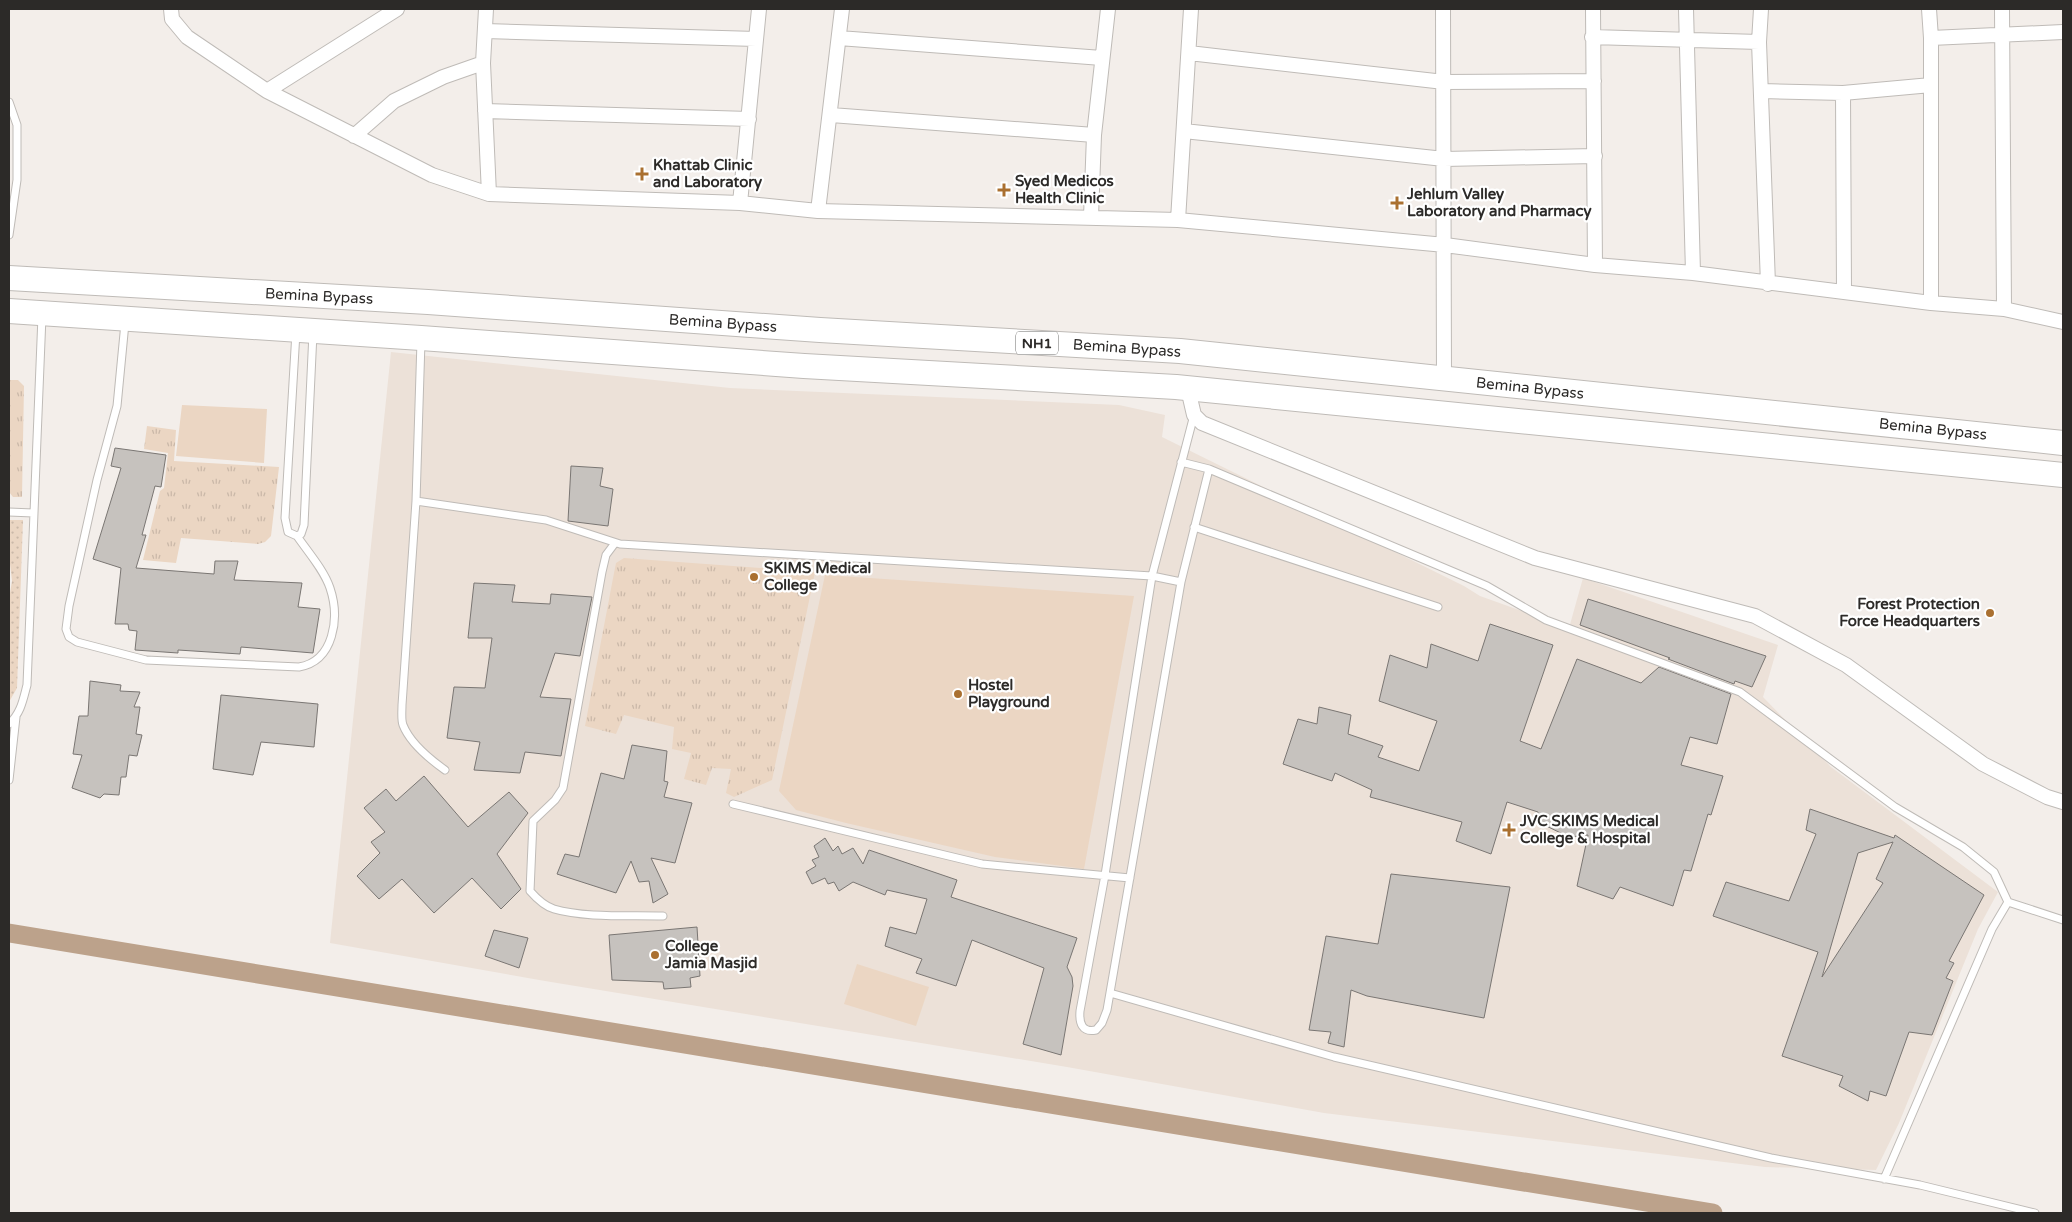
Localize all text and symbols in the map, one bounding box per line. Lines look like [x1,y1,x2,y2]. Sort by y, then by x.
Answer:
place label: Khattab Clinic and Laboratory [653,156,762,192]
marker: Khattab Clinic and Laboratory [635,167,649,181]
place label: Syed Medicos Health Clinic [1015,172,1114,207]
marker: Syed Medicos Health Clinic [997,183,1011,197]
place label: Jehlum Valley Laboratory and Pharmacy [1406,185,1592,221]
marker: Jehlum Valley Laboratory and Pharmacy [1391,197,1403,209]
street label: Bemina Bypass [264,284,374,308]
street label: Bemina Bypass [668,310,778,336]
road number: NH1 [1016,332,1058,354]
street label: Bemina Bypass [1072,335,1182,361]
street label: Bemina Bypass [1475,373,1585,403]
street label: Bemina Bypass [1878,414,1988,444]
place label: SKIMS Medical College [764,559,871,595]
marker: SKIMS Medical College [748,571,760,583]
place label: Forest Protection Force Headquarters [1839,595,1980,631]
marker: Forest Protection Force Headquarters [1984,607,1996,619]
place label: Hostel Playground [968,676,1050,712]
marker: Hostel Playground [952,688,964,700]
place label: JVC SKIMS Medical College & Hospital [1519,812,1659,848]
marker: JVC SKIMS Medical College & Hospital [1502,823,1516,837]
place label: College Jamia Masjid [664,937,757,973]
marker: College Jamia Masjid [649,949,661,961]

